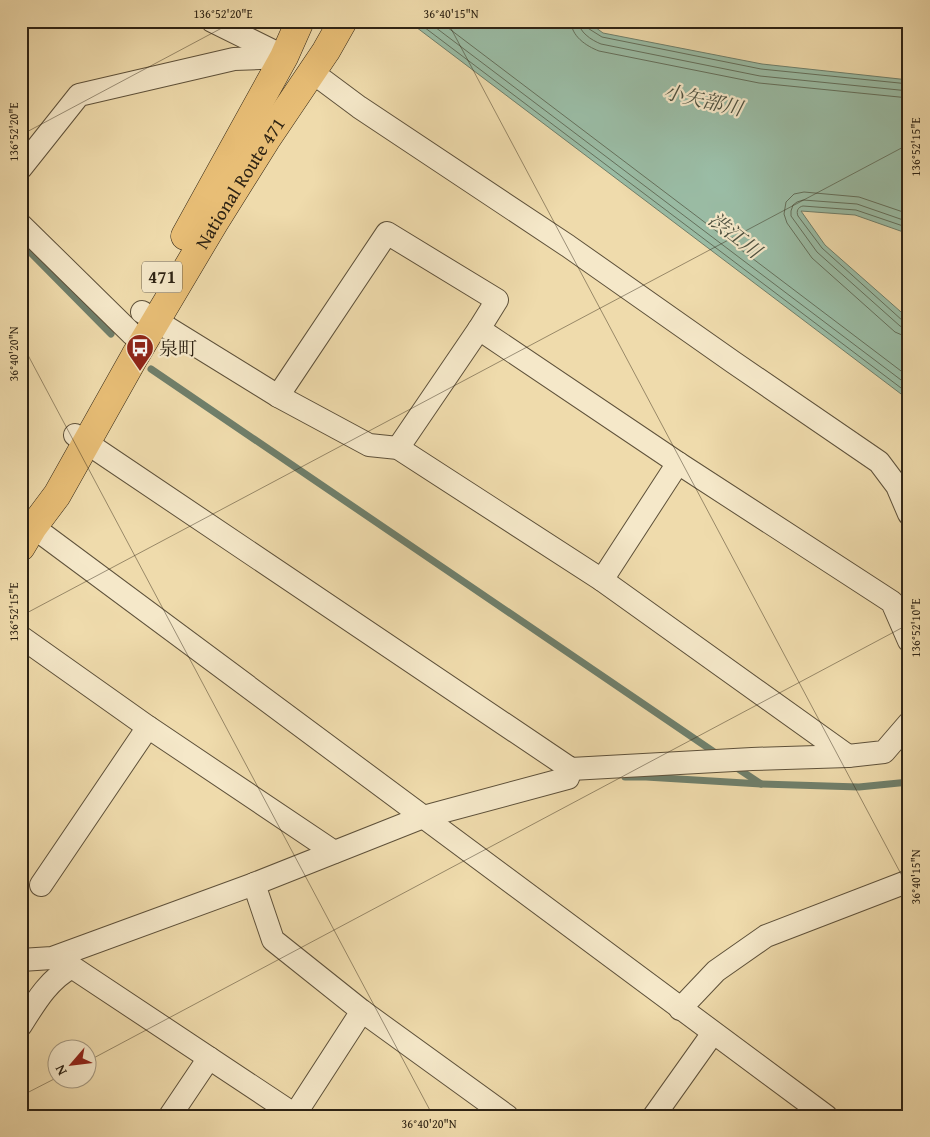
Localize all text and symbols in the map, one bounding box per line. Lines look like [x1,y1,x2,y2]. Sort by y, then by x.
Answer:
text: 136°52'20"E [193,5,253,22]
text: 36°40'15"N [423,5,479,22]
water label: 小矢部川 [661,76,747,123]
text: 136°52'20"E [5,102,22,162]
street label: National Route 471 [188,111,292,254]
text: 136°52'15"E [907,117,924,177]
water label: 渋江川 [703,205,769,266]
road number: 471 [142,262,182,292]
text: 36°40'20"N [5,326,22,382]
bus stop icon: 泉町 [125,333,155,372]
place label: 泉町 [159,334,197,362]
text: 136°52'15"E [5,582,22,642]
text: 136°52'10"E [907,598,924,658]
text: 36°40'15"N [907,849,924,905]
north arrow [48,1040,98,1090]
text: N [49,1061,72,1079]
text: 36°40'20"N [401,1115,457,1132]

